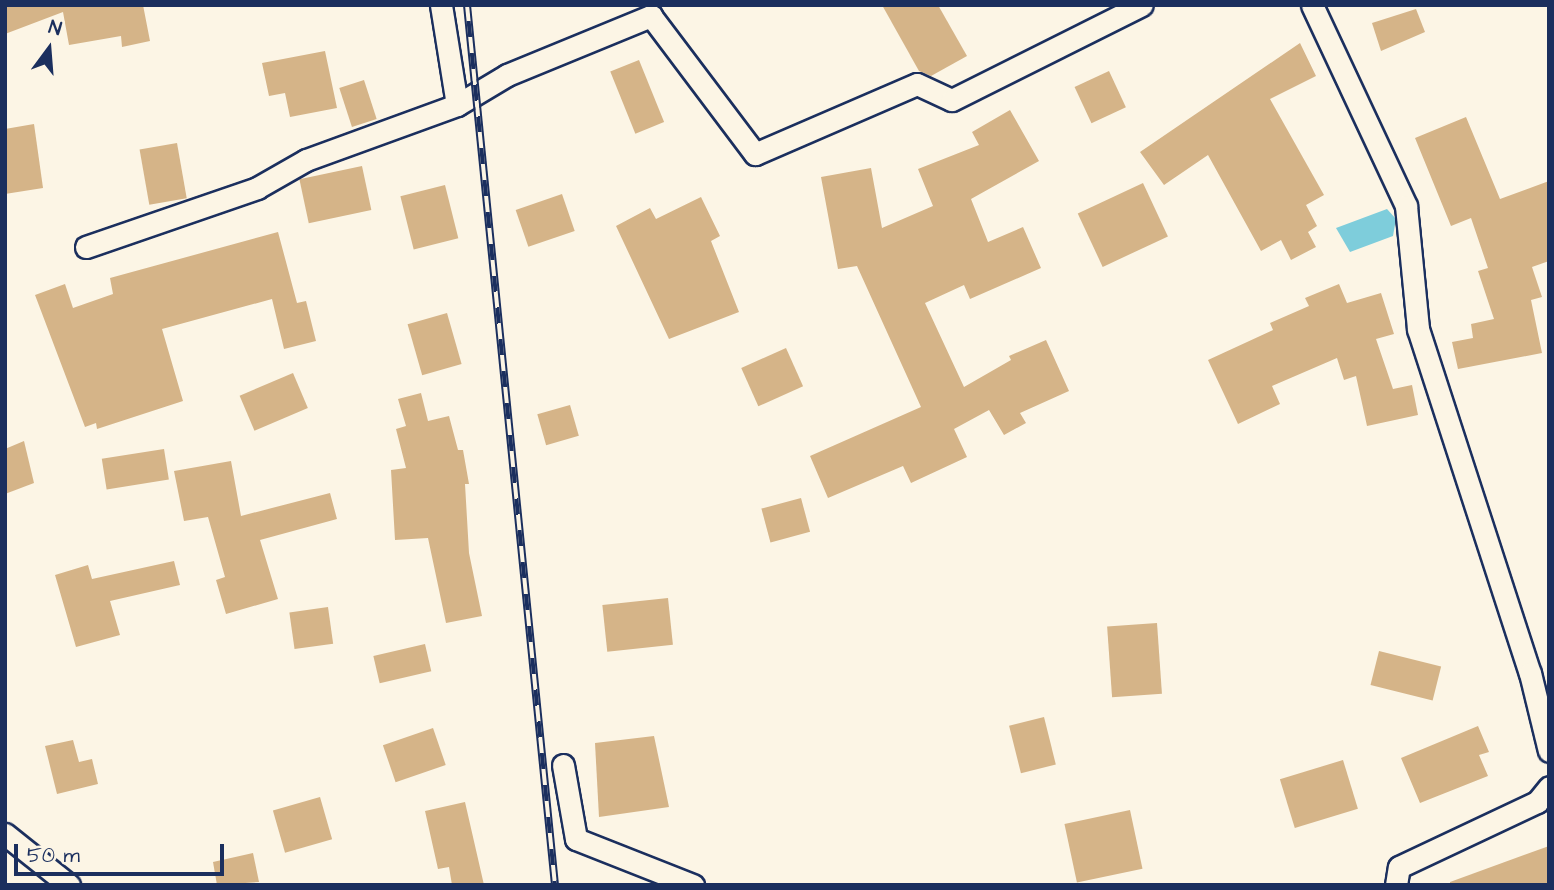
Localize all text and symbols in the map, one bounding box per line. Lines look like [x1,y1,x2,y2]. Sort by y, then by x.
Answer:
north arrow [14,14,84,84]
text: N [45,14,64,43]
scale bar [18,830,228,874]
text: 50 m [27,841,80,870]

